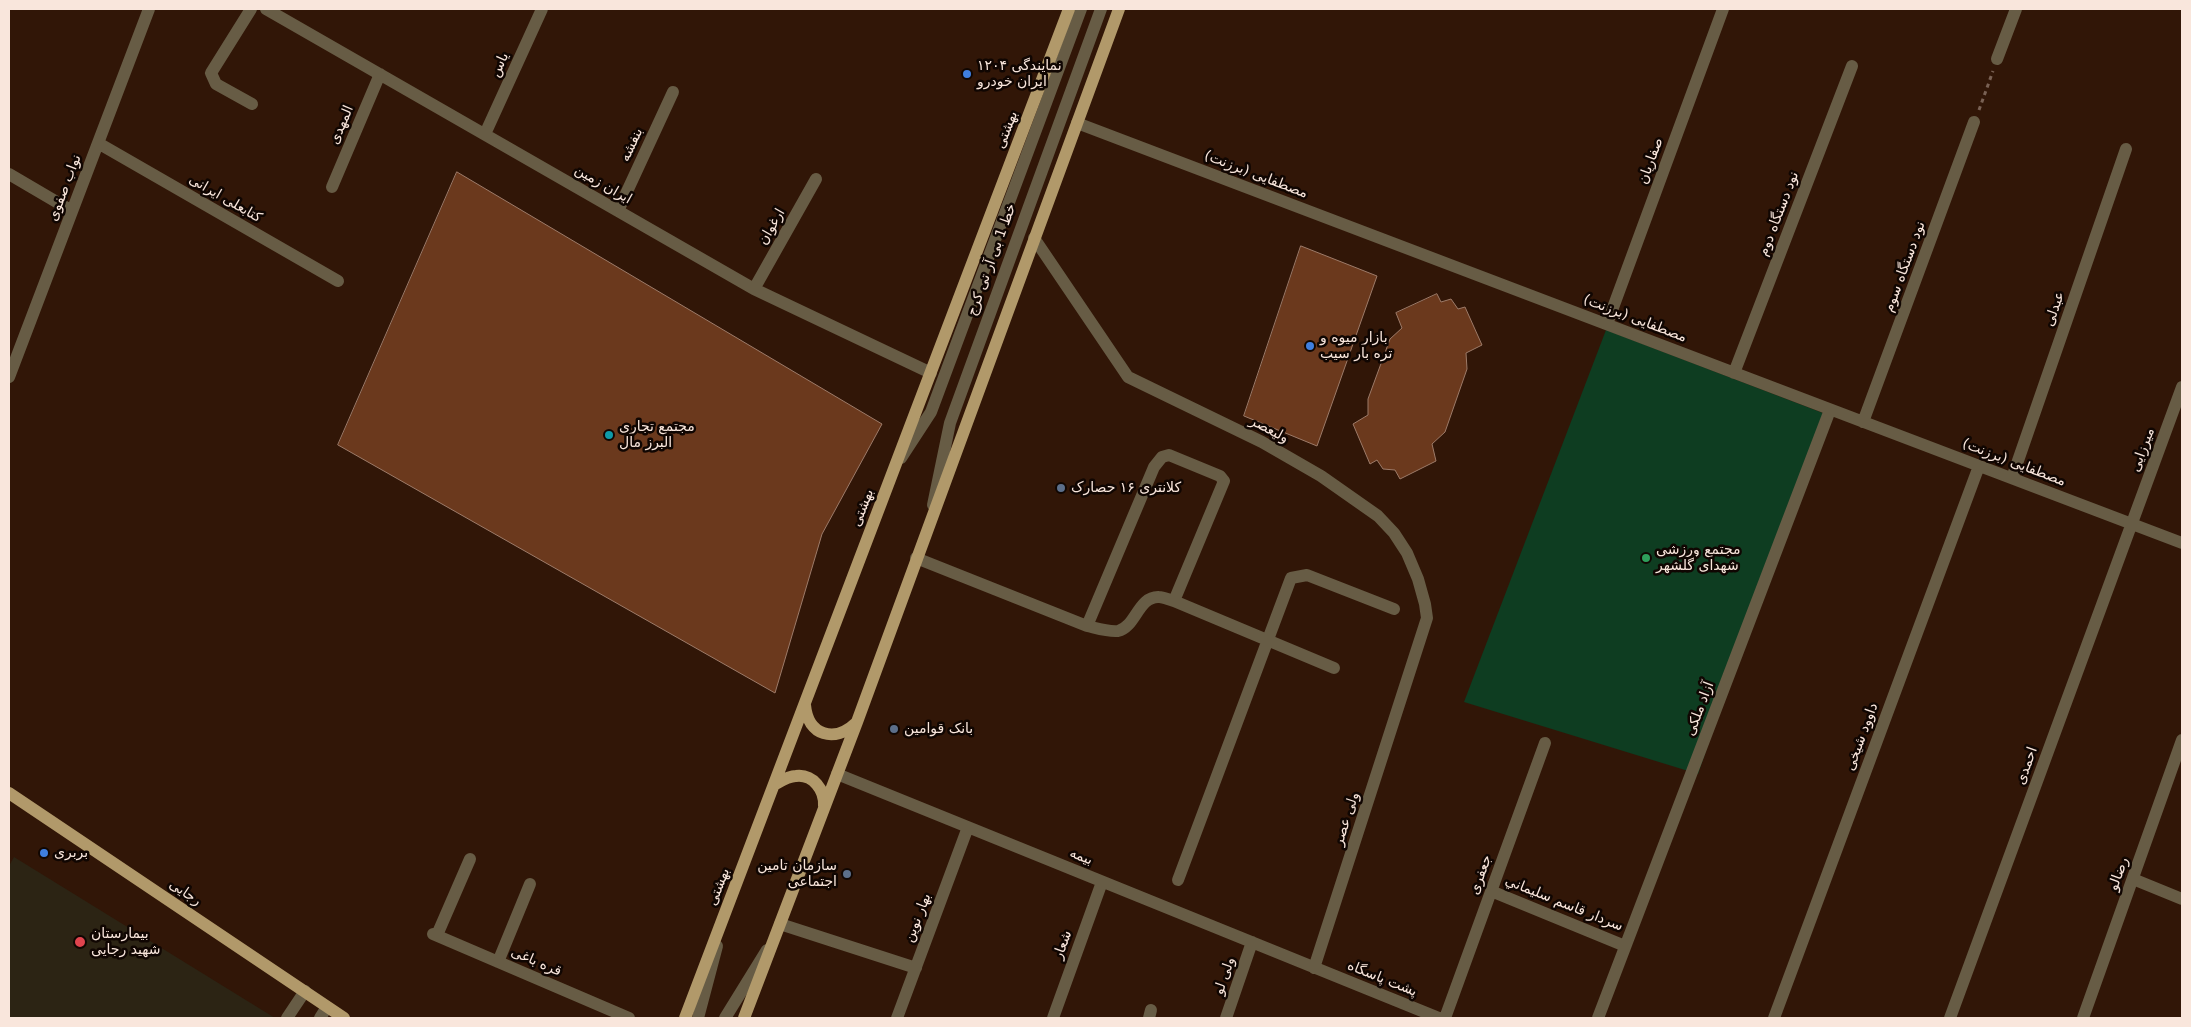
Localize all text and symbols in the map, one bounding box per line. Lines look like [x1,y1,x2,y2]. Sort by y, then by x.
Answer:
street label: یاس [487,50,513,80]
place label: ۱۲۰۴ نمایندگی ایران خودرو [977,58,1062,90]
marker: ۱۲۰۴ نمایندگی ایران خودرو [961,68,973,80]
street label: المهدی [326,103,358,147]
street label: بهشتی [992,109,1022,151]
street label: بنفشه [617,125,647,165]
street label: صفاریان [1635,135,1667,187]
street label: مصطفایی (برزنت) [1202,148,1310,202]
street label: نواب صفوی [45,152,85,224]
street label: ایران زمین [571,162,635,208]
street label: نود دستگاه دوم [1755,169,1803,259]
street label: کتابعلی ایرانی [185,171,265,227]
street label: خط 1 بی آر تی کرج [964,202,1020,318]
street label: ارغوان [755,206,789,248]
street label: نود دستگاه سوم [1881,219,1929,315]
street label: عبدلی [2041,289,2069,329]
street label: مصطفایی (برزنت) [1581,292,1689,346]
place label: بازار میوه و تره بار سیب [1320,330,1392,362]
marker: بازار میوه و تره بار سیب [1304,340,1316,352]
street label: ولیعصر [1247,413,1291,447]
place label: مجتمع تجاری البرز مال [619,419,695,452]
street label: میرزایی [2127,426,2159,474]
marker: مجتمع تجاری البرز مال [603,429,615,441]
street label: مصطفایی (برزنت) [1960,436,2068,490]
place label: کلانتری ۱۶ حصارک [1071,480,1181,496]
marker: کلانتری ۱۶ حصارک [1055,482,1067,494]
street label: بهشتی [848,487,878,529]
place label: مجتمع ورزشی شهدای گلشهر [1656,542,1740,574]
marker: مجتمع ورزشی شهدای گلشهر [1640,552,1652,564]
street label: آزاد ملکی [1682,679,1718,739]
street label: داوود شیخی [1842,701,1882,773]
place label: بانک قوامین [904,721,973,737]
marker: بانک قوامین [888,723,900,735]
street label: احمدی [2012,745,2042,787]
street label: ولی عصر [1330,790,1364,848]
place label: بربری [54,845,88,861]
street label: بیمه [1067,845,1095,869]
marker: بربری [38,847,50,859]
street label: جعفری [1466,853,1496,897]
street label: رضالو [2105,855,2133,893]
place label: سازمان تامین اجتماعی [757,858,837,890]
street label: بهشتی [704,866,734,908]
marker: سازمان تامین اجتماعی [841,868,853,880]
street label: سردار قاسم سليماني [1503,873,1625,935]
street label: رجایی [166,876,204,910]
street label: بهار نوین [901,891,935,945]
place label: بیمارستان شهید رجایی [91,926,160,959]
street label: شعار [1050,928,1076,962]
marker: بیمارستان شهید رجایی [73,935,87,949]
street label: قره باغی [508,944,564,980]
street label: ولی لو [1211,955,1239,997]
street label: پشت پاسگاه [1345,957,1419,1001]

